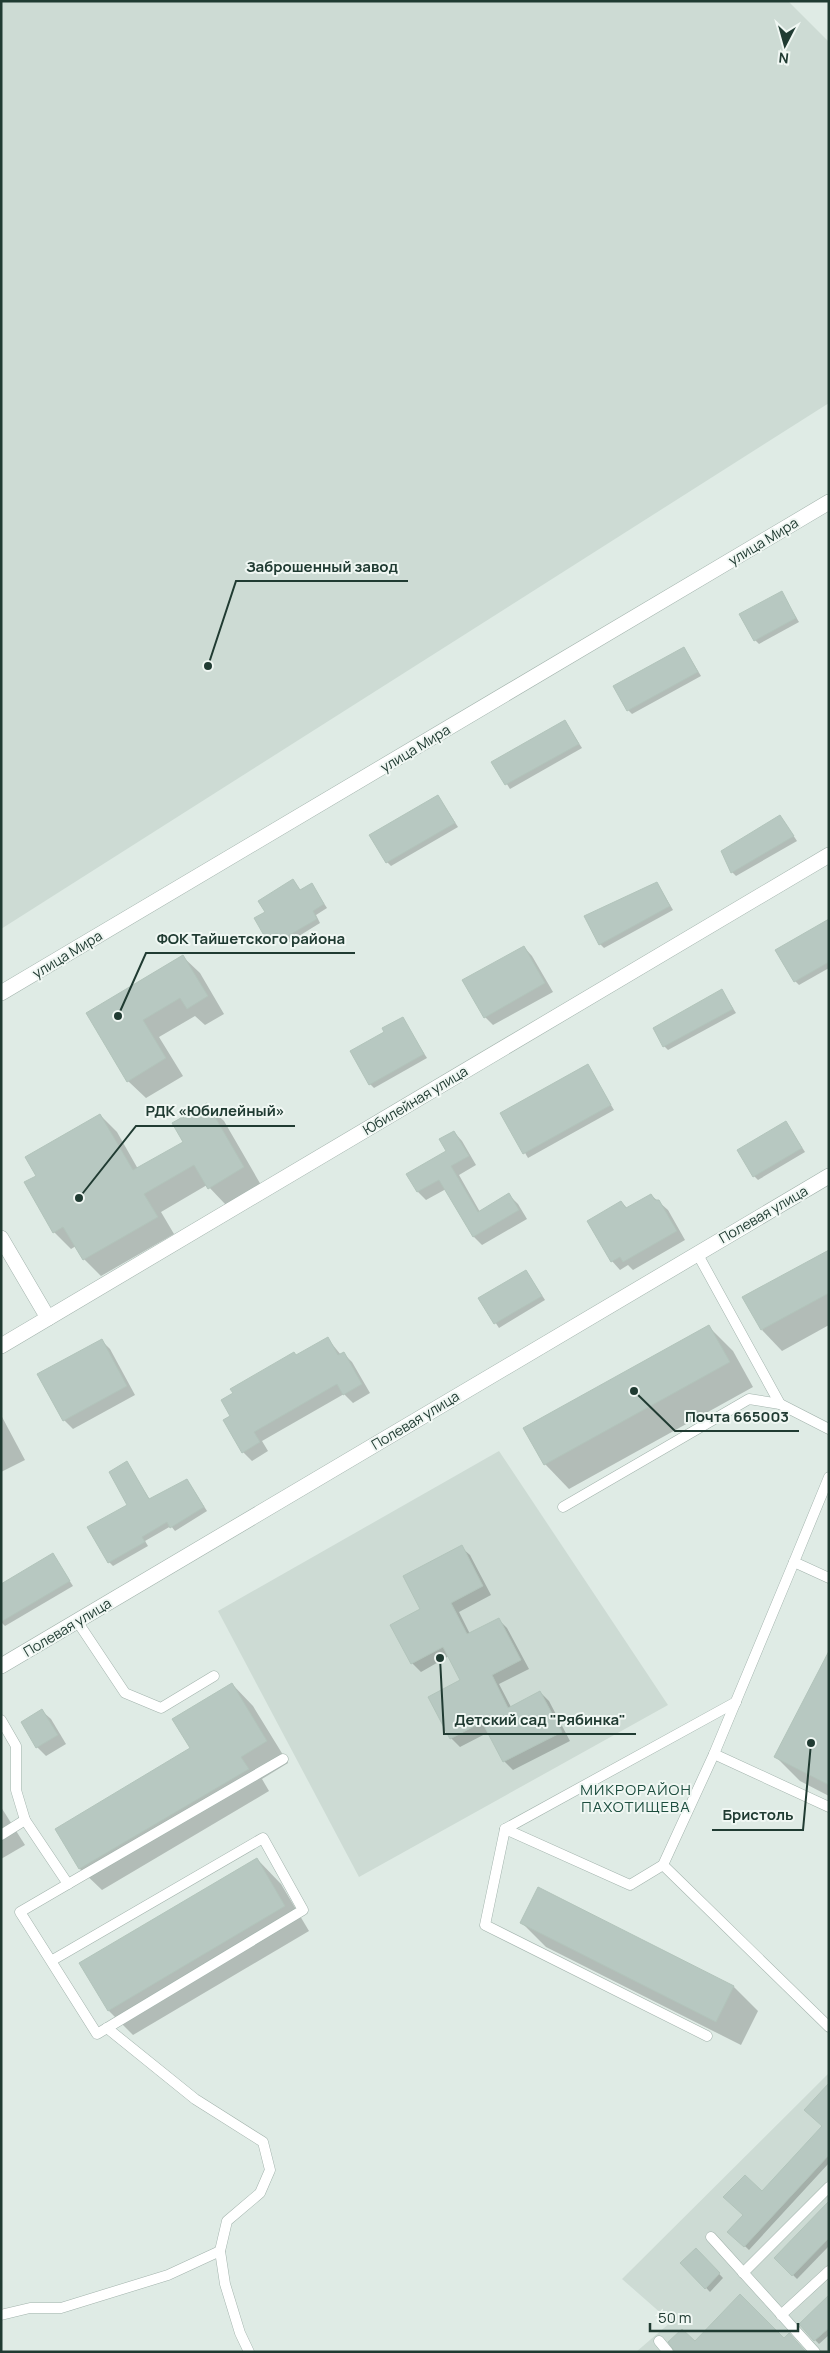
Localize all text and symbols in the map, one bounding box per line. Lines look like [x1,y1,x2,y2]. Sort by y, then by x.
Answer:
north arrow [760,20,810,70]
text: N [778,48,790,68]
street label: улица Мира [725,513,801,569]
callout: Заброшенный завод [236,551,408,581]
text: Заброшенный завод [246,556,399,577]
street label: улица Мира [377,720,453,776]
callout: ФОК Тайшетского района [146,923,355,953]
street label: улица Мира [29,926,105,982]
text: ФОК Тайшетского района [157,928,345,949]
street label: Юбилейная улица [359,1061,471,1139]
callout: РДК «Юбилейный» [136,1096,295,1126]
text: РДК «Юбилейный» [145,1100,285,1121]
street label: Полевая улица [715,1181,811,1247]
street label: Полевая улица [367,1386,463,1454]
callout: Почта 665003 [675,1401,799,1431]
text: Почта 665003 [685,1406,789,1427]
street label: Полевая улица [19,1593,115,1661]
callout: Детский сад "Рябинка" [444,1704,636,1734]
text: Детский сад "Рябинка" [454,1709,626,1730]
district label: МИКРОРАЙОН ПАХОТИЩЕВА [580,1779,692,1817]
callout: Бристоль [712,1800,803,1830]
text: Бристоль [722,1804,794,1825]
scale bar [650,2300,798,2332]
text: 50 m [658,2307,692,2328]

